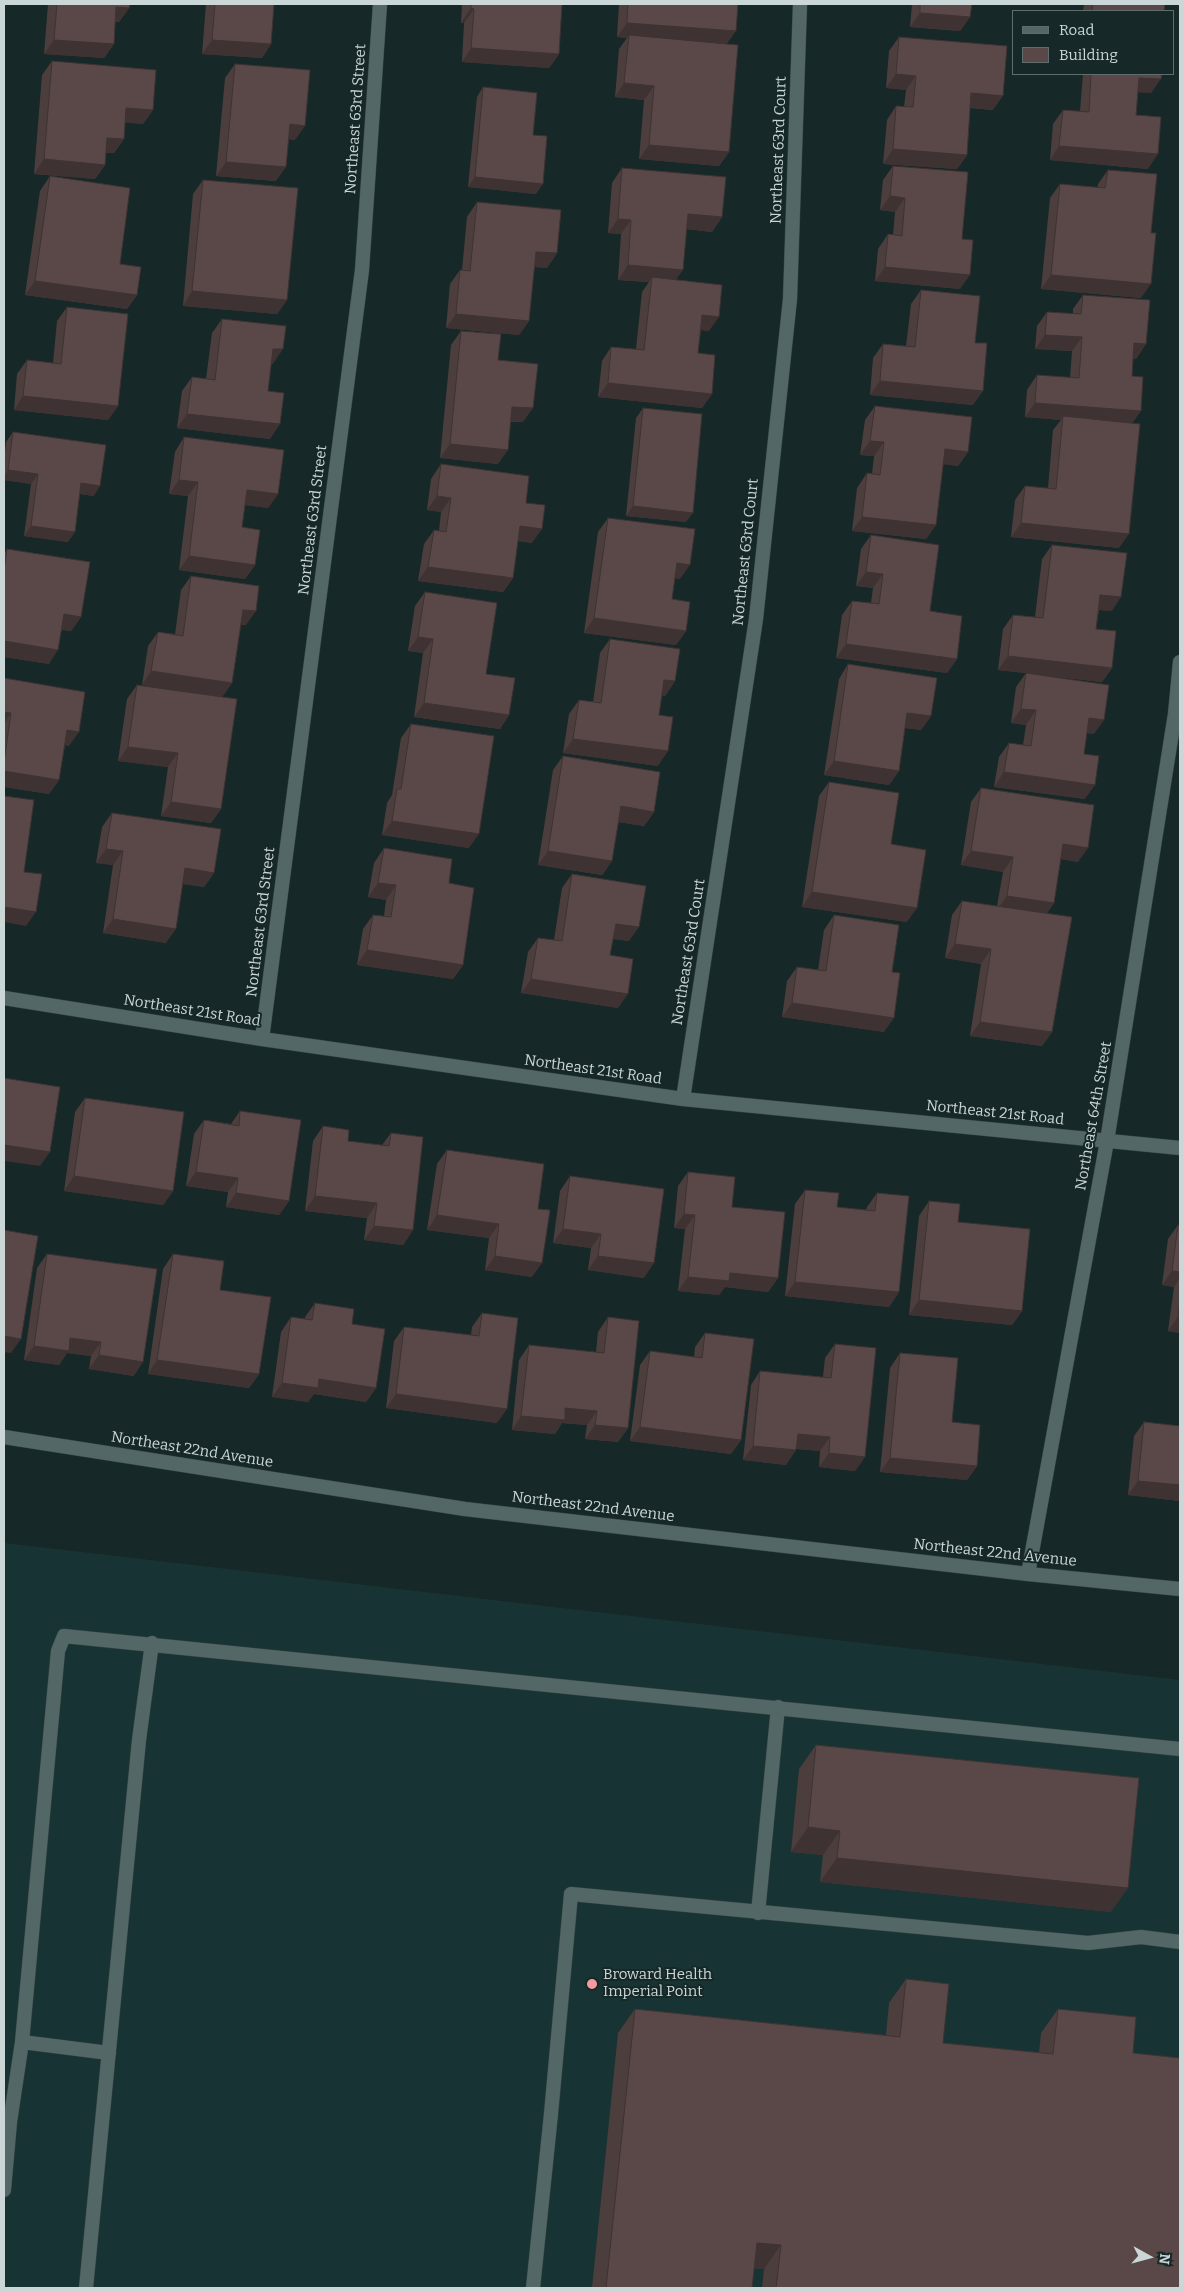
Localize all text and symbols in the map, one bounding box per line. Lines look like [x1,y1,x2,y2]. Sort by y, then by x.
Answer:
legend [1012,10,1174,75]
text: Road [1059,21,1094,39]
street label: Northeast 63rd Street [342,43,370,195]
text: Building [1059,46,1118,64]
street label: Northeast 63rd Court [767,76,791,224]
street label: Northeast 63rd Street [295,444,331,596]
street label: Northeast 63rd Court [729,478,763,626]
street label: Northeast 63rd Street [243,846,279,998]
street label: Northeast 63rd Court [669,878,709,1026]
street label: Northeast 21st Road [122,991,262,1031]
street label: Northeast 64th Street [1072,1040,1116,1192]
street label: Northeast 21st Road [523,1051,663,1089]
street label: Northeast 21st Road [925,1097,1065,1129]
street label: Northeast 22nd Avenue [110,1428,274,1472]
street label: Northeast 22nd Avenue [511,1488,675,1526]
street label: Northeast 22nd Avenue [913,1535,1077,1571]
place label: Broward Health Imperial Point [603,1966,712,2001]
marker: Broward Health Imperial Point [585,1977,599,1991]
north arrow [1124,2232,1174,2282]
text: N [1155,2252,1173,2265]

